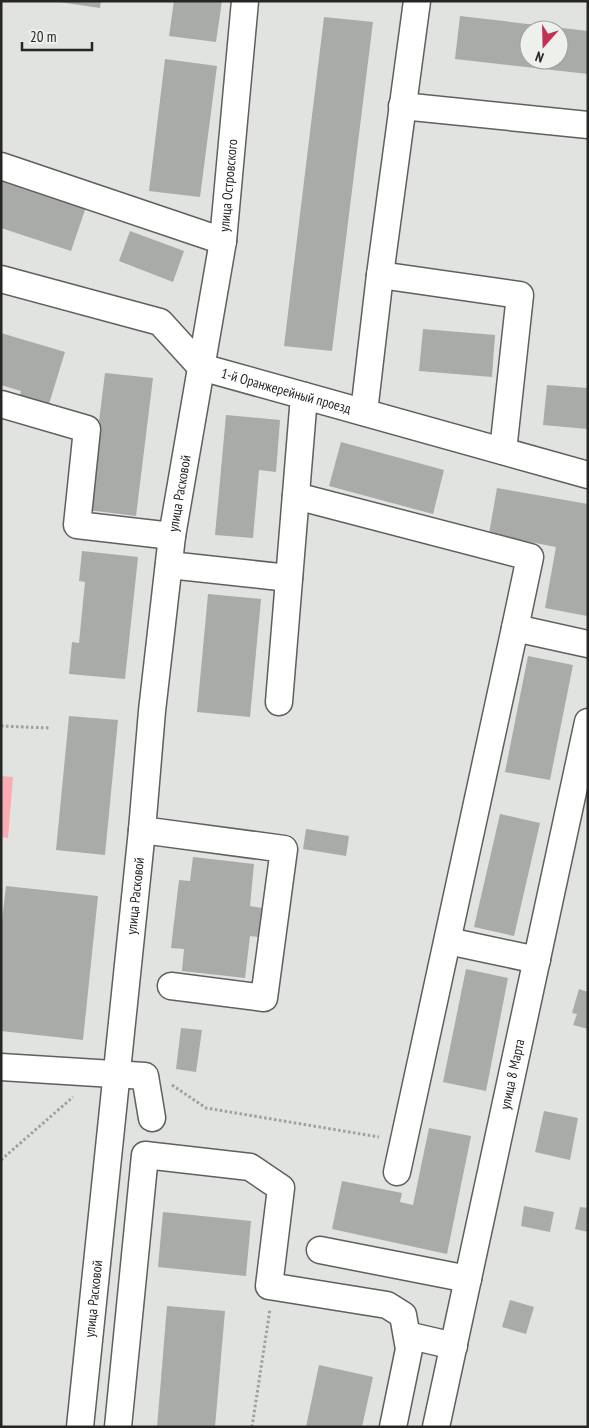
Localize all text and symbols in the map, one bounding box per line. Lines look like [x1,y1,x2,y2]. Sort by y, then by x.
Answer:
scale bar [22,20,92,52]
north arrow [519,20,569,70]
text: 20 m [30,27,56,46]
text: N [533,47,546,67]
street label: улица Островского [215,138,241,232]
street label: 1-й Оранжерейный проезд [219,364,353,417]
street label: улица Расковой [164,454,195,533]
street label: улица Расковой [122,856,148,935]
street label: улица 8 Марта [496,1037,528,1111]
street label: улица Расковой [80,1259,106,1338]

